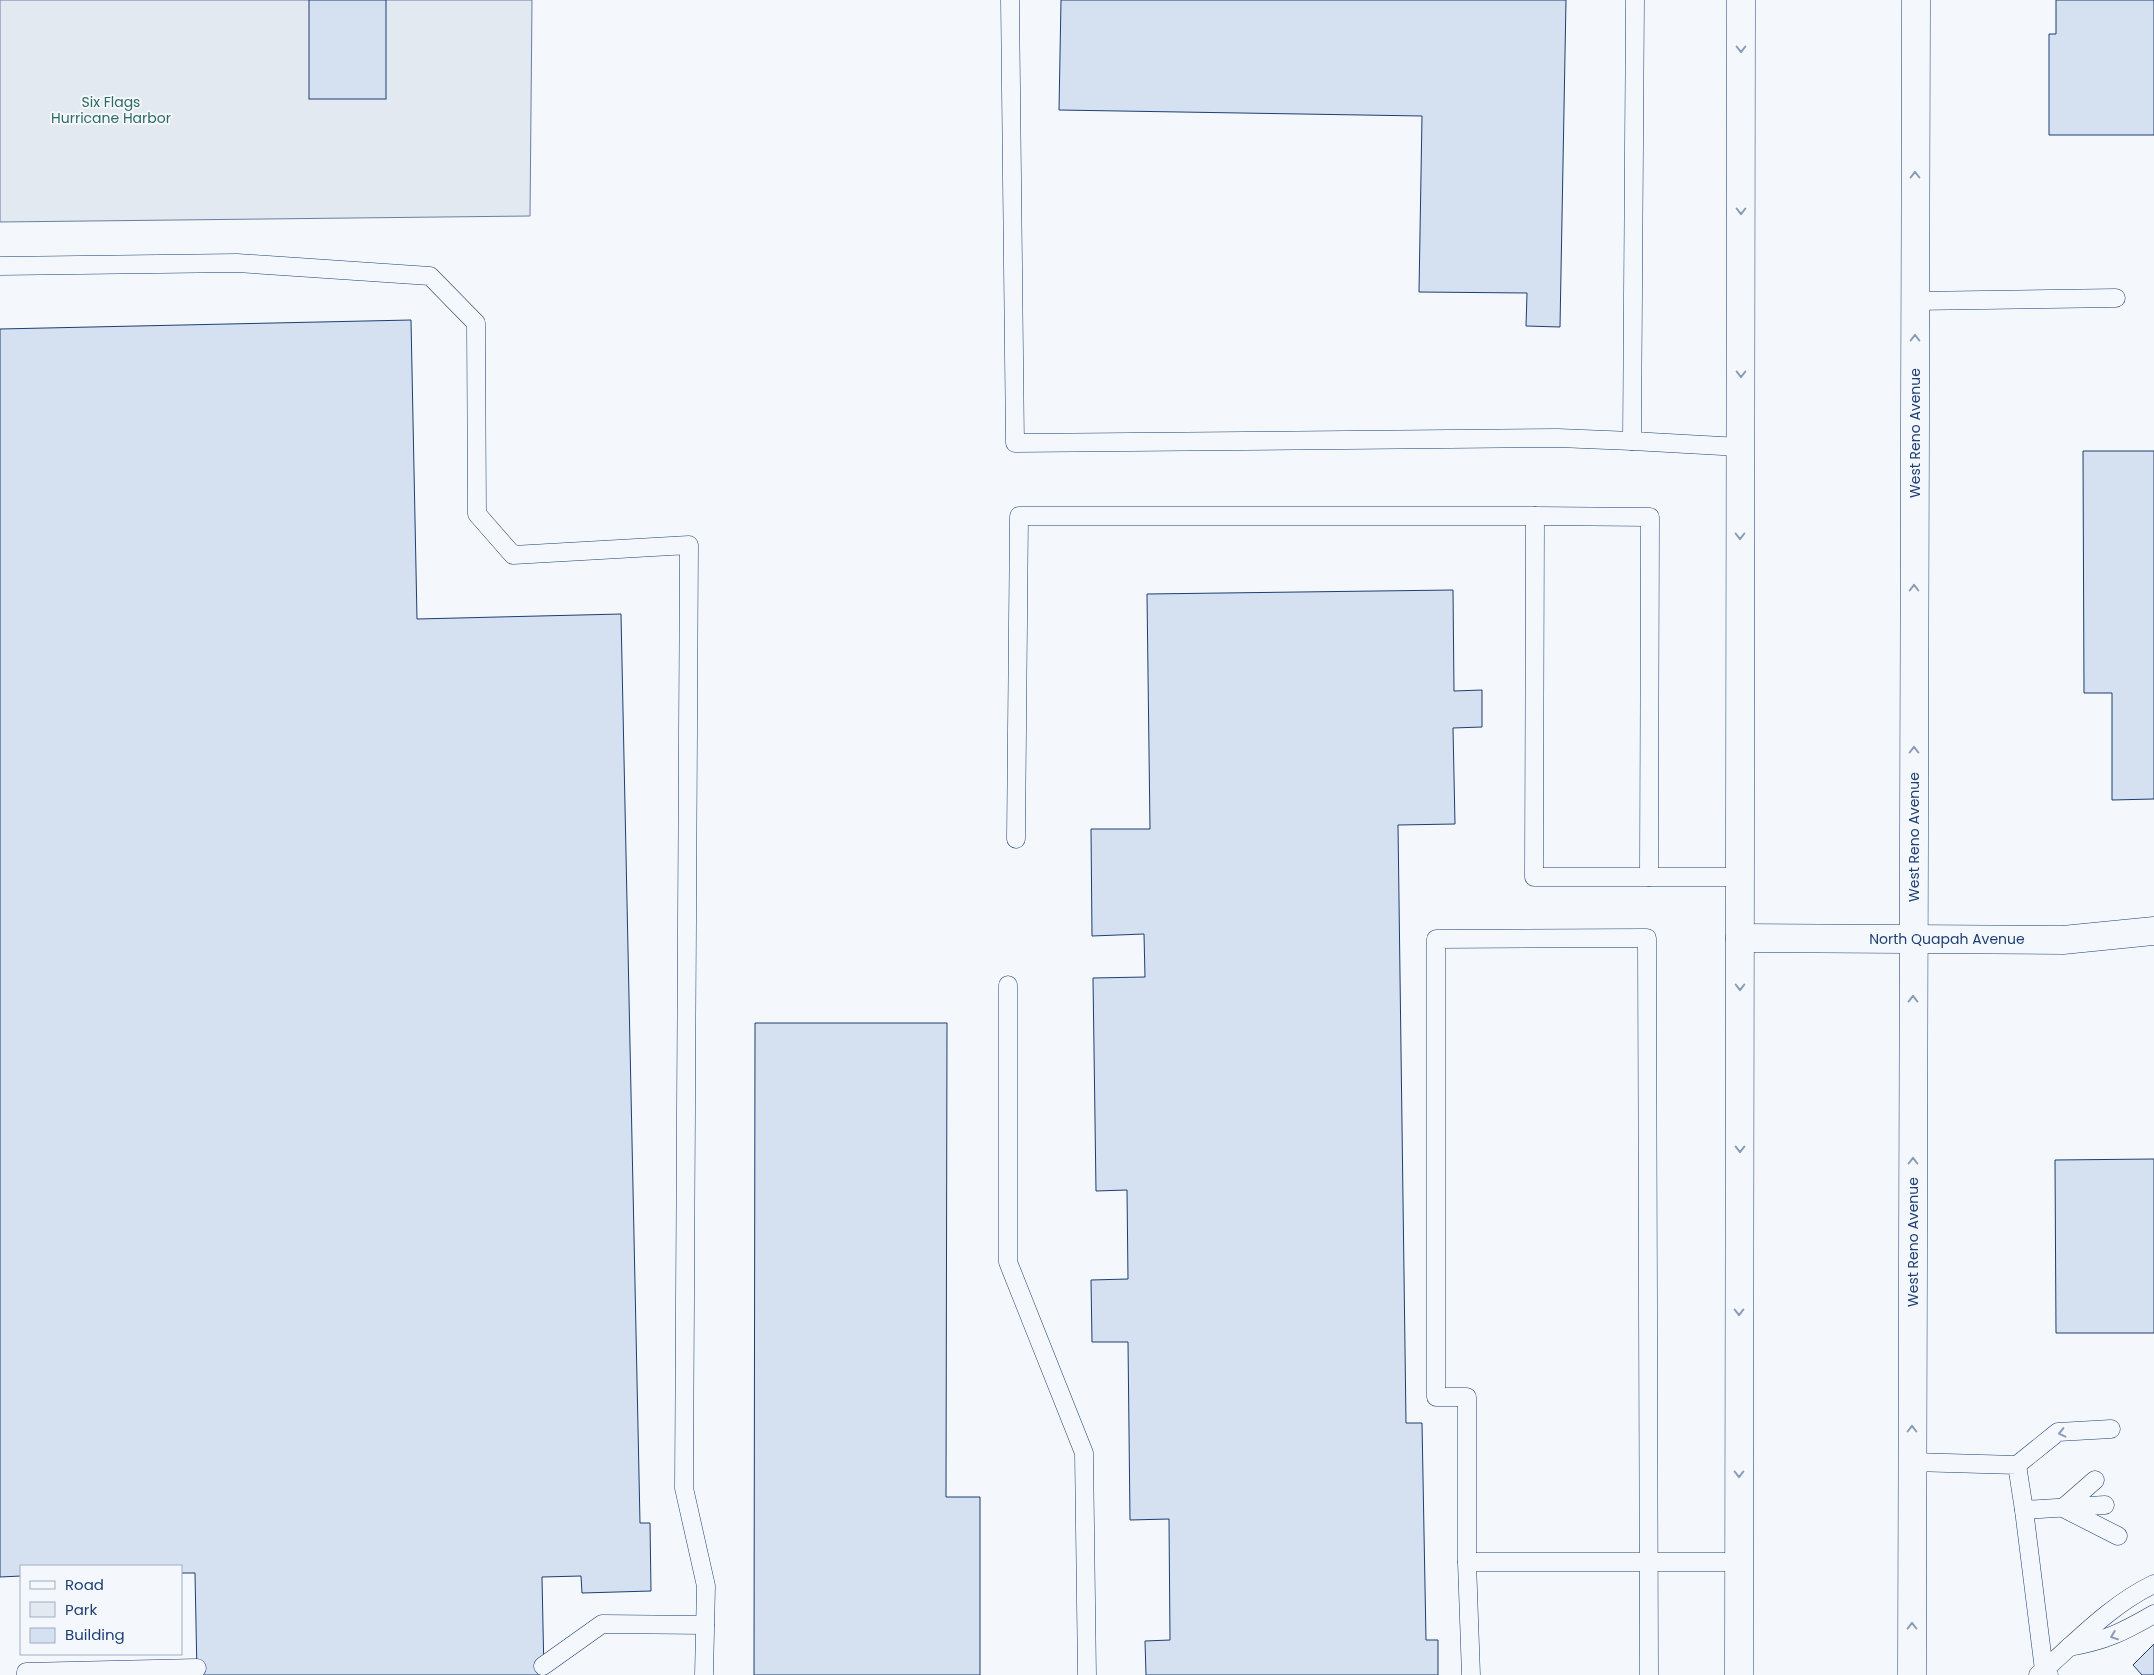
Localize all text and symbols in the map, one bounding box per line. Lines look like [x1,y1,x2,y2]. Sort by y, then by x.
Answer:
one-way arrow [1736,45,1746,53]
park label: Six Flags Hurricane Harbor [51,92,171,128]
one-way arrow [1910,171,1920,179]
one-way arrow [1736,208,1746,215]
one-way arrow [1910,334,1920,342]
street label: West Reno Avenue [1905,368,1925,498]
one-way arrow [1736,370,1746,378]
one-way arrow [1735,532,1745,540]
one-way arrow [1909,584,1919,592]
one-way arrow [1909,746,1919,754]
street label: West Reno Avenue [1904,772,1924,902]
street label: North Quapah Avenue [1869,929,2025,949]
one-way arrow [1735,984,1745,991]
one-way arrow [1908,995,1918,1002]
one-way arrow [1735,1146,1745,1154]
one-way arrow [1908,1157,1918,1165]
street label: West Reno Avenue [1903,1177,1923,1307]
one-way arrow [1734,1308,1744,1316]
one-way arrow [1907,1425,1917,1432]
one-way arrow [2058,1427,2067,1438]
one-way arrow [1734,1471,1744,1479]
legend [20,1565,182,1655]
text: Road [65,1574,104,1595]
text: Park [65,1599,97,1620]
one-way arrow [1907,1622,1917,1630]
text: Building [65,1624,125,1645]
one-way arrow [2110,1630,2118,1640]

